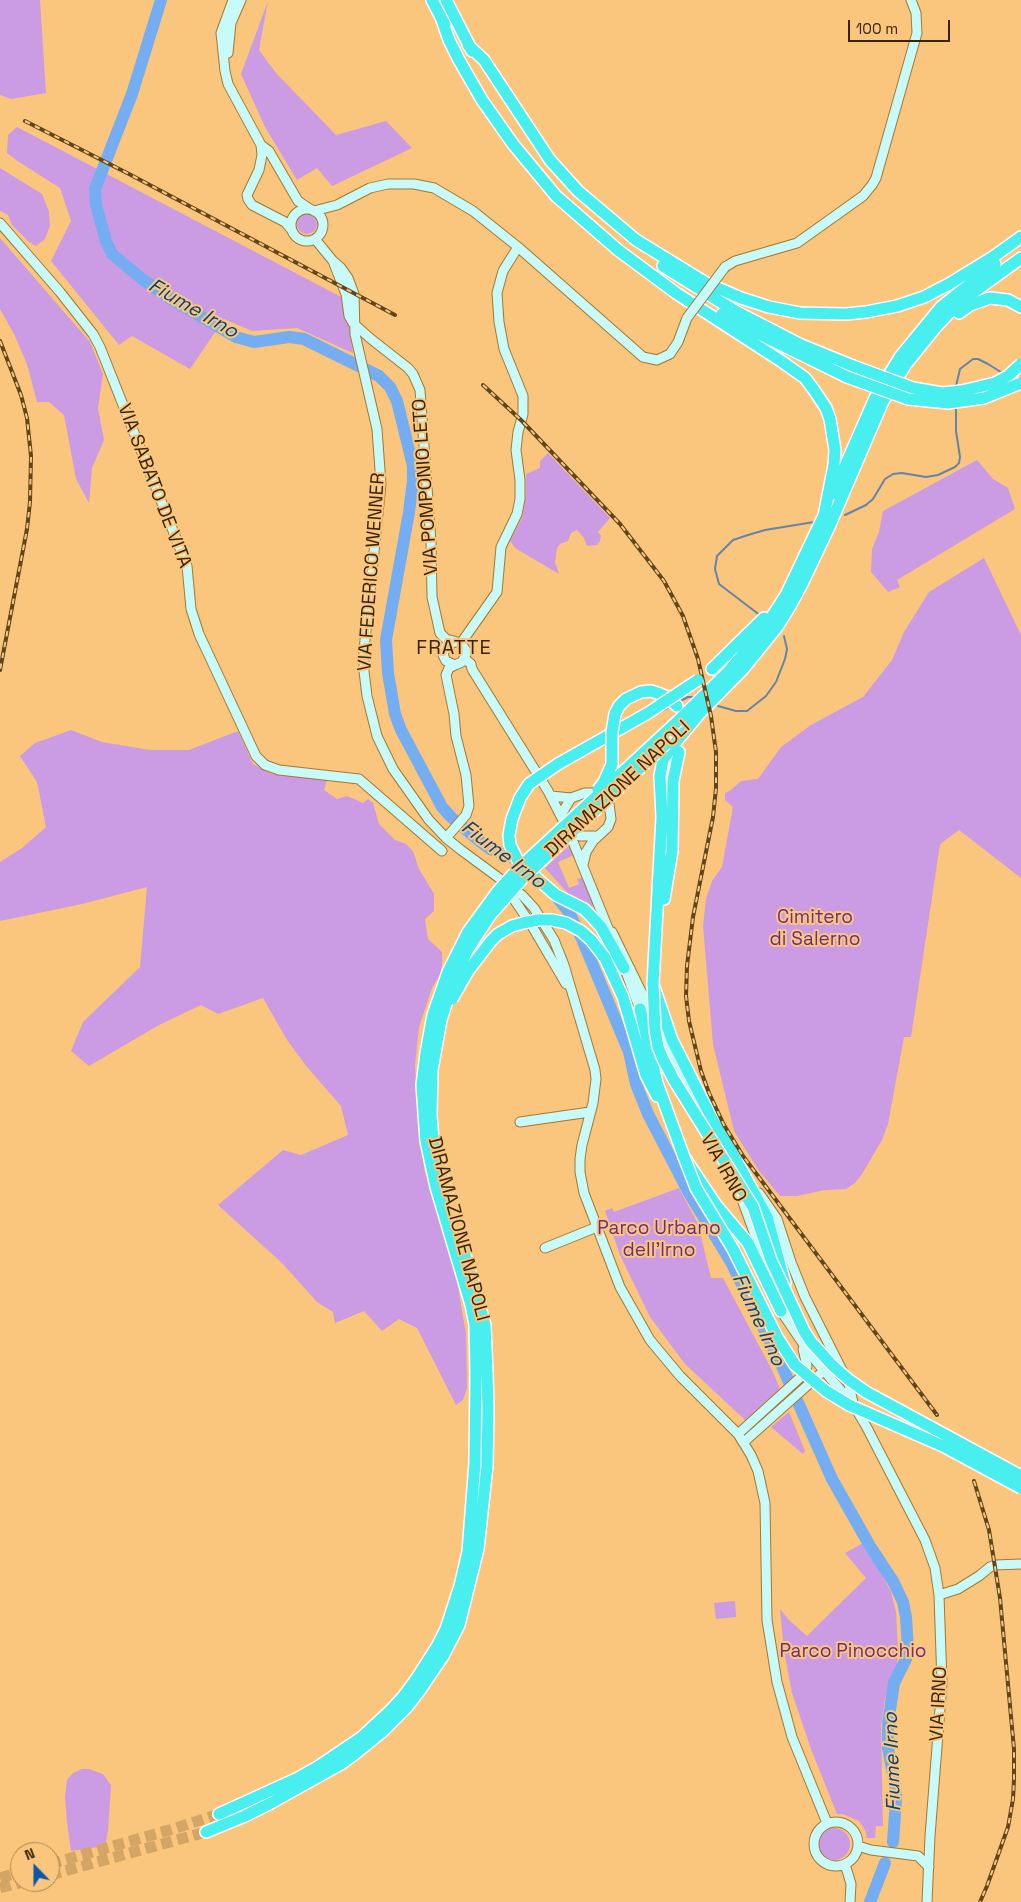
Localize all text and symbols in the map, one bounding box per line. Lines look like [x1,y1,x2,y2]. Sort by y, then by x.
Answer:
scale bar [851,10,954,42]
text: 100 m [856,19,898,38]
water label: Fiume Irno [144,274,242,344]
street label: VIA POMPONIO LETO [408,398,444,576]
street label: VIA SABATO DE VITA [112,401,196,571]
street label: VIA FEDERICO WENNER [354,472,390,672]
district label: FRATTE [416,637,492,661]
street label: DIRAMAZIONE NAPOLI [541,716,695,862]
water label: Fiume Irno [456,816,550,894]
park label: Cimitero di Salerno [770,907,860,951]
street label: VIA IRNO [695,1130,751,1206]
street label: DIRAMAZIONE NAPOLI [422,1134,494,1324]
park label: Parco Urbano dell'Irno [597,1218,721,1262]
water label: Fiume Irno [726,1270,790,1370]
park label: Parco Pinocchio [779,1641,927,1663]
street label: VIA IRNO [926,1666,952,1742]
water label: Fiume Irno [879,1712,907,1812]
north arrow [10,1842,60,1892]
text: N [22,1844,37,1864]

